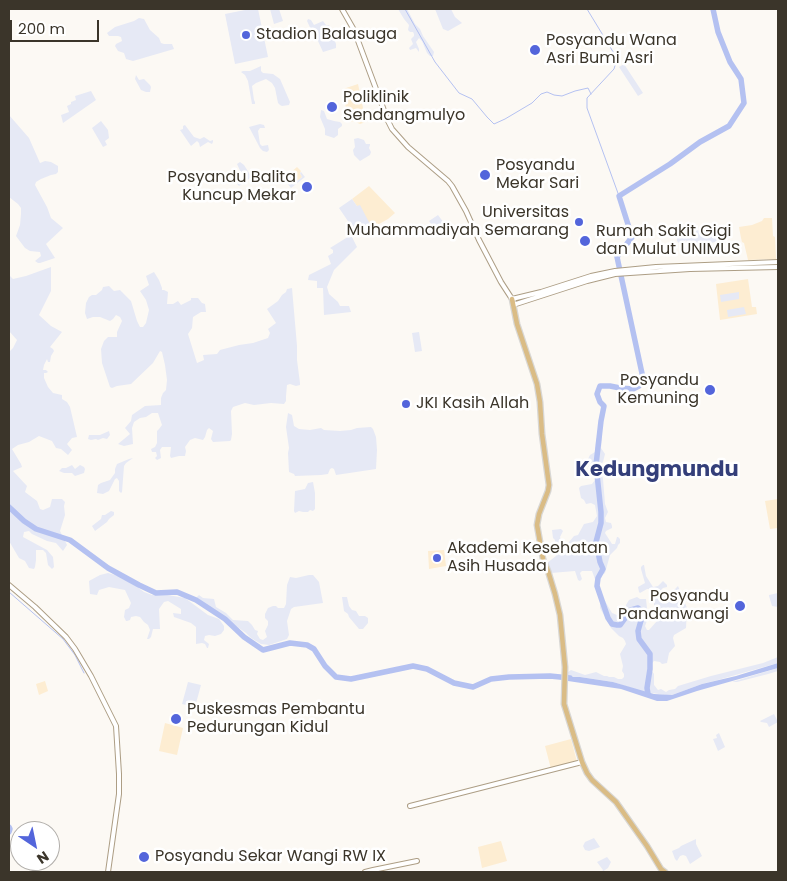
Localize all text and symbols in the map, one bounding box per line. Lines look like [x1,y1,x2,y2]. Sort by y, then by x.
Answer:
scale bar [12,10,101,42]
text: 200 m [18,18,65,39]
place label: Stadion Balasuga [256,25,397,45]
marker: Stadion Balasuga [240,29,252,41]
place label: Posyandu Wana Asri Bumi Asri [546,31,677,69]
marker: Posyandu Wana Asri Bumi Asri [528,43,542,57]
place label: Poliklinik Sendangmulyo [343,88,465,126]
marker: Poliklinik Sendangmulyo [325,100,339,114]
place label: Posyandu Mekar Sari [496,156,579,194]
place label: Posyandu Balita Kuncup Mekar [168,168,296,206]
marker: Posyandu Mekar Sari [478,168,492,182]
marker: Posyandu Balita Kuncup Mekar [300,180,314,194]
place label: Universitas Muhammadiyah Semarang [347,203,569,241]
marker: Universitas Muhammadiyah Semarang [573,216,585,228]
place label: Rumah Sakit Gigi dan Mulut UNIMUS [596,222,740,260]
marker: Rumah Sakit Gigi dan Mulut UNIMUS [578,234,592,248]
place label: Posyandu Kemuning [618,371,699,409]
marker: Posyandu Kemuning [703,383,717,397]
place label: JKI Kasih Allah [416,394,529,414]
marker: JKI Kasih Allah [400,398,412,410]
district label: Kedungmundu [575,458,739,484]
place label: Akademi Kesehatan Asih Husada [447,539,608,577]
marker: Akademi Kesehatan Asih Husada [431,552,443,564]
place label: Posyandu Pandanwangi [618,587,729,625]
marker: Posyandu Pandanwangi [733,599,747,613]
place label: Puskesmas Pembantu Pedurungan Kidul [187,700,365,738]
marker: Puskesmas Pembantu Pedurungan Kidul [169,712,183,726]
north arrow [10,821,60,871]
text: N [33,846,53,869]
place label: Posyandu Sekar Wangi RW IX [155,847,386,867]
marker: Posyandu Sekar Wangi RW IX [137,850,151,864]

